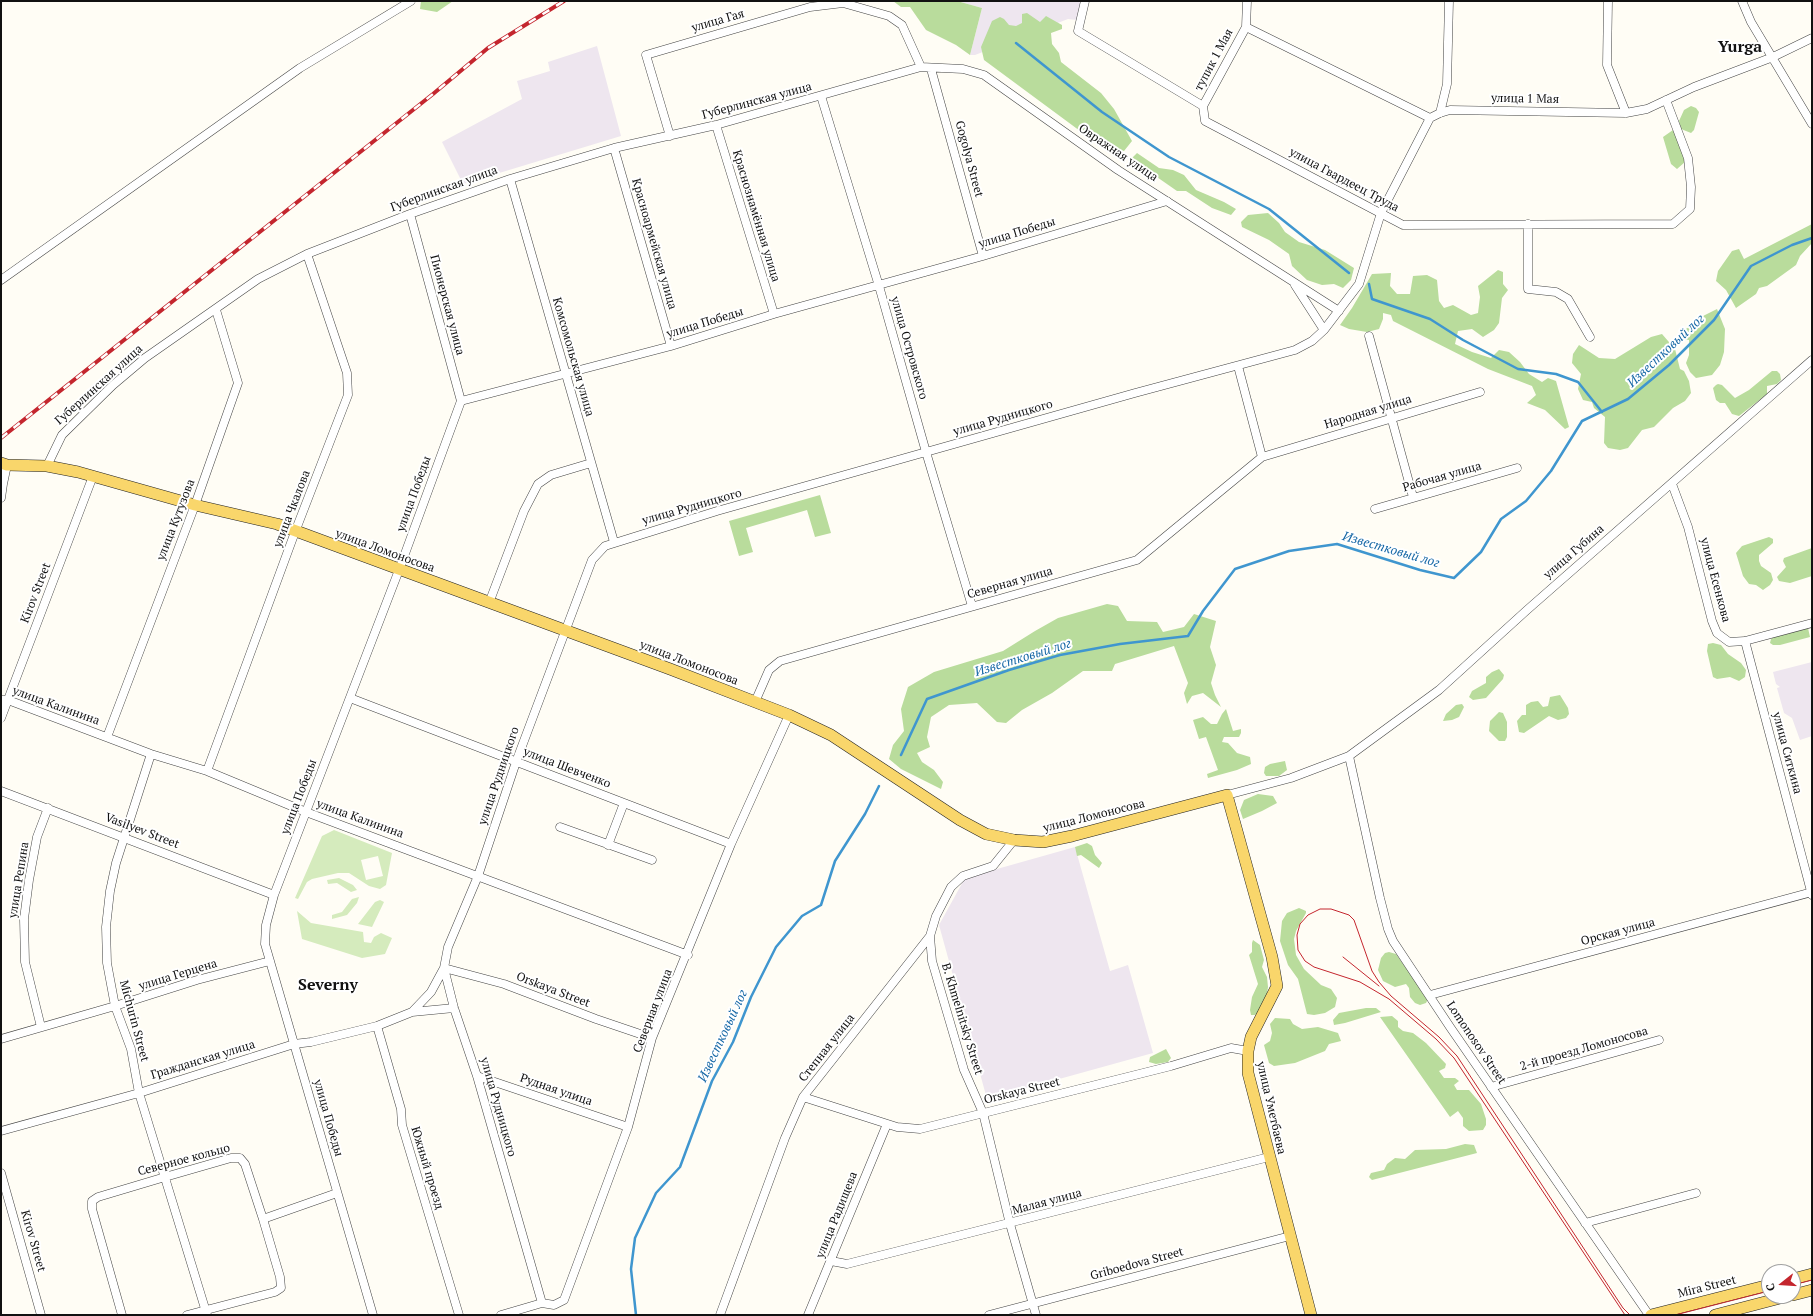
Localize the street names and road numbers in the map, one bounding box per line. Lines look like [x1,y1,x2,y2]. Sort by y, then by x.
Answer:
street label: улица Гая [690,7,746,35]
street label: тупик 1 Мая [1192,26,1236,94]
street label: Губерлинская улица [701,79,813,123]
street label: улица 1 Мая [1491,91,1559,107]
street label: Gogolya Street [952,119,986,199]
street label: Овражная улица [1076,121,1160,185]
street label: улица Гвардеец Труда [1287,145,1401,215]
street label: Краснознамённая улица [729,148,783,284]
street label: Губерлинская улица [388,163,500,215]
street label: Красноармейская улица [628,177,680,311]
street label: улица Победы [977,215,1057,251]
street label: Пионерская улица [427,253,467,357]
street label: улица Островского [887,295,931,401]
street label: Комсомольская улица [549,296,597,418]
street label: улица Победы [665,305,745,341]
street label: Губерлинская улица [52,342,146,428]
street label: Народная улица [1323,392,1413,432]
street label: улица Рудницкого [952,397,1054,439]
street label: улица Победы [394,454,434,534]
street label: Рабочая улица [1401,459,1483,495]
street label: улица Чкалова [271,468,313,550]
street label: улица Кутузова [154,477,198,563]
street label: улица Рудницкого [641,486,743,528]
street label: улица Губина [1541,522,1607,582]
street label: улица Ломоносова [334,526,436,576]
street label: улица Есенкова [1697,536,1733,624]
street label: Kirov Street [18,561,54,625]
street label: Северная улица [966,564,1054,602]
street label: улица Ломоносова [638,638,740,688]
street label: улица Калинина [10,684,102,728]
street label: улица Ситкина [1769,710,1805,796]
street label: улица Рудницкого [475,725,523,827]
street label: улица Шевченко [521,745,613,791]
street label: улица Победы [278,757,320,837]
street label: улица Ломоносова [1042,796,1146,836]
street label: улица Калинина [314,797,406,841]
street label: Vasilyev Street [103,810,181,852]
street label: улица Репина [6,841,32,919]
street label: Орская улица [1579,915,1657,949]
street label: улица Герцена [137,956,219,994]
street label: B. Khmelnitsky Street [938,961,986,1077]
street label: Северная улица [630,967,676,1055]
street label: Orskaya Street [514,969,592,1011]
street label: Michurin Street [116,979,152,1063]
street label: Lomonosov Street [1443,999,1509,1087]
street label: Степная улица [796,1011,858,1085]
street label: 2-й проезд Ломоносова [1518,1024,1650,1074]
street label: Гражданская улица [149,1037,257,1083]
street label: улица Рудницкого [477,1056,519,1158]
street label: улица Уметбаева [1253,1060,1289,1156]
street label: Рудная улица [518,1071,594,1109]
street label: Orskaya Street [982,1075,1062,1107]
street label: улица Победы [310,1078,346,1158]
street label: Южный проезд [408,1125,446,1211]
street label: Северное кольцо [136,1141,232,1179]
street label: улица Радищева [813,1170,861,1260]
street label: Малая улица [1011,1186,1083,1218]
street label: Kirov Street [17,1209,49,1273]
street label: Griboedova Street [1089,1245,1185,1283]
street label: Mira Street [1676,1273,1738,1301]

